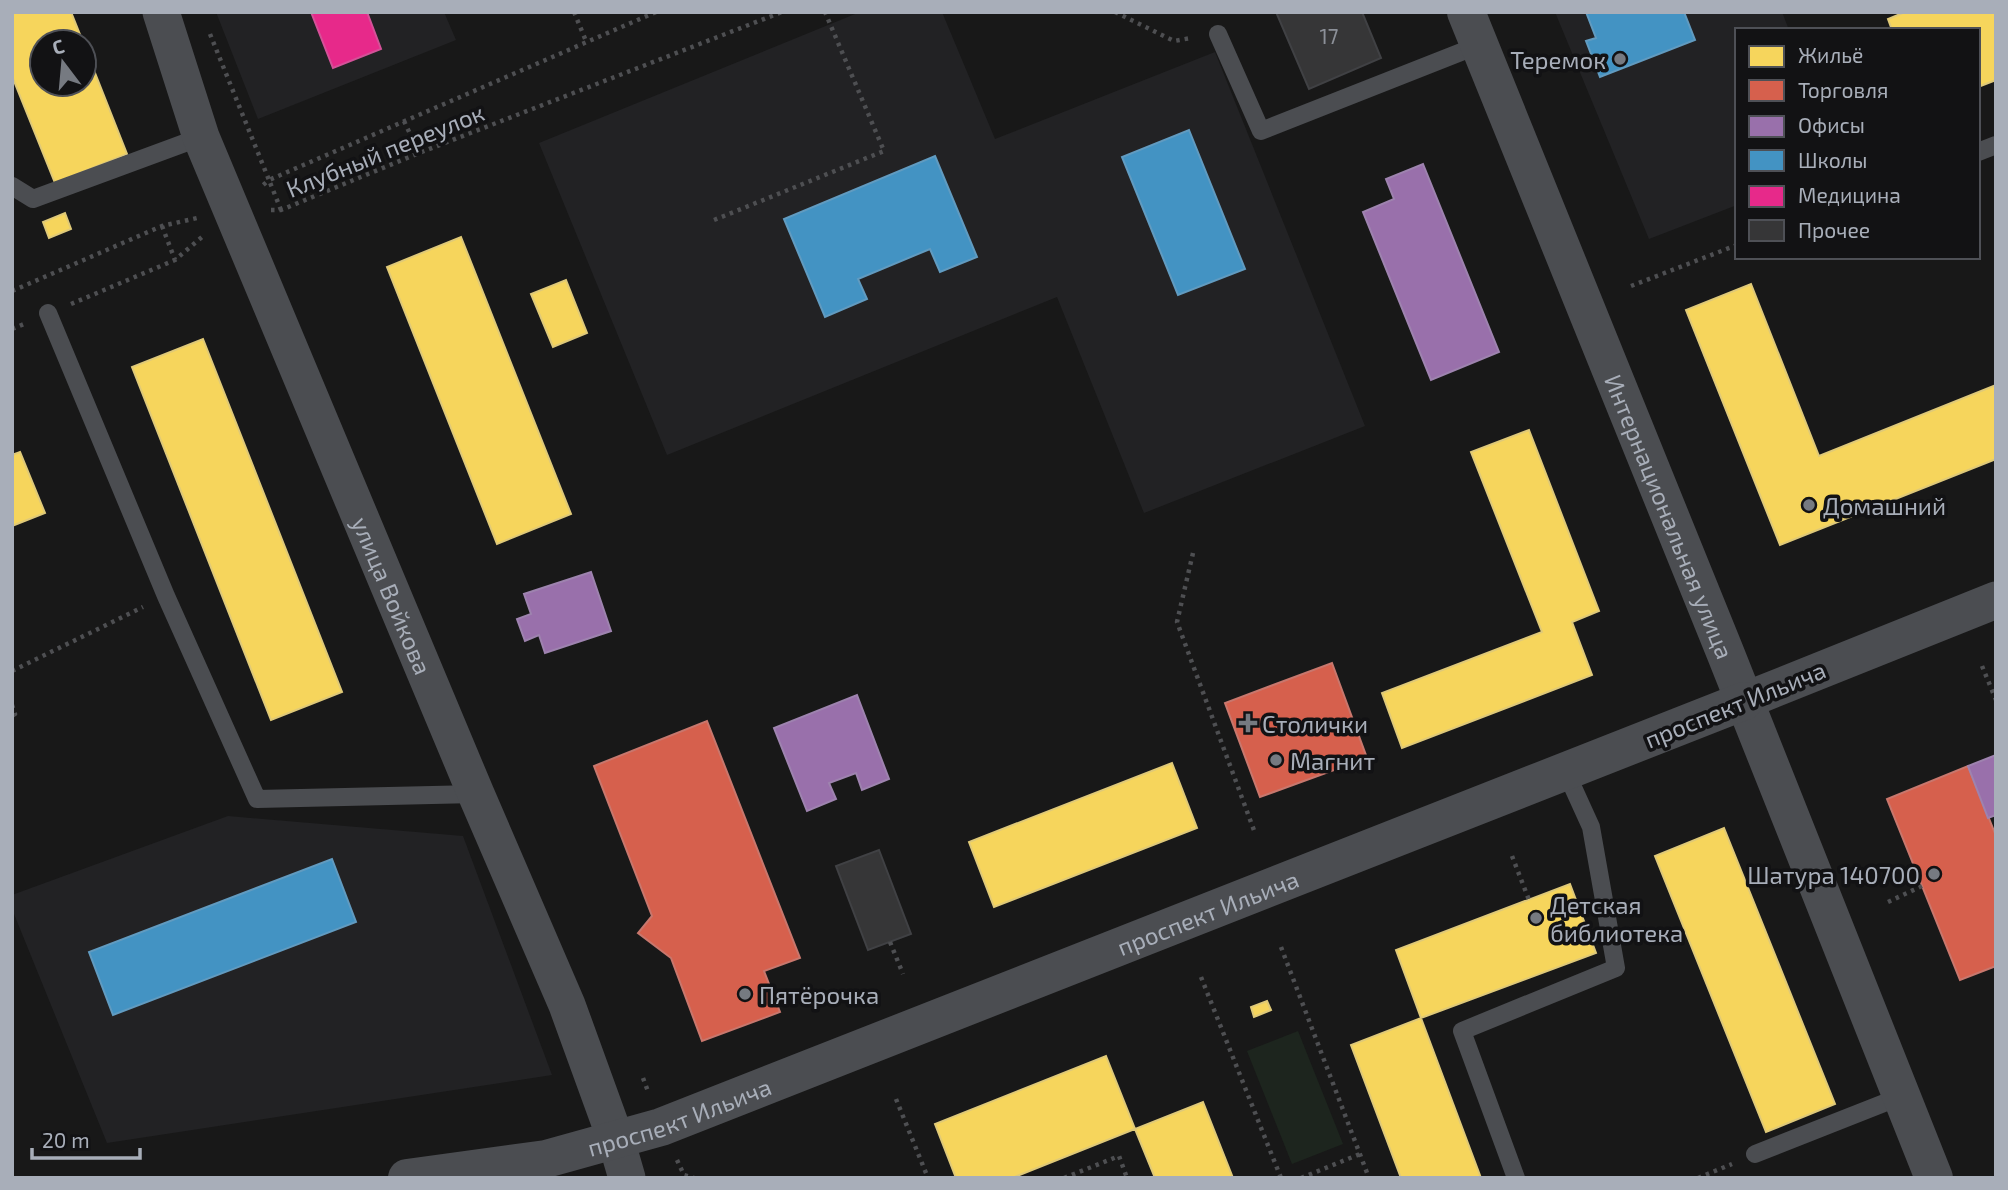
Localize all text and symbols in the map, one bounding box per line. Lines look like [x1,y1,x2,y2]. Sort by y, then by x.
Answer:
house number: 17 [1319,23,1339,48]
north arrow [28,28,98,98]
legend [1735,28,1980,259]
text: С [50,34,67,59]
text: Жильё [1798,42,1863,67]
place label: Теремок [1510,45,1606,74]
marker: Теремок [1612,51,1628,67]
text: Торговля [1798,77,1888,102]
street label: Клубный переулок [282,97,489,204]
text: Офисы [1798,112,1865,137]
text: Школы [1798,147,1867,172]
text: Медицина [1798,182,1901,207]
text: Прочее [1798,217,1870,242]
street label: Интернациональная улица [1600,370,1741,663]
place label: Домашний [1823,491,1946,520]
marker: Домашний [1801,497,1817,513]
street label: улица Войкова [346,512,439,678]
street label: проспект Ильича [1640,654,1830,754]
place label: Столички [1262,709,1368,738]
marker: Столички [1240,715,1256,731]
place label: Магнит [1290,746,1375,775]
marker: Магнит [1268,752,1284,768]
place label: Шатура 140700 [1747,860,1920,890]
street label: проспект Ильича [1113,863,1303,961]
marker: Шатура 140700 [1926,866,1942,882]
place label: Детская библиотека [1550,890,1683,947]
marker: Детская библиотека [1528,910,1544,926]
place label: Пятёрочка [759,980,879,1009]
marker: Пятёрочка [737,986,753,1002]
street label: проспект Ильича [584,1071,775,1161]
scale bar [32,1116,140,1160]
text: 20 m [42,1127,90,1152]

